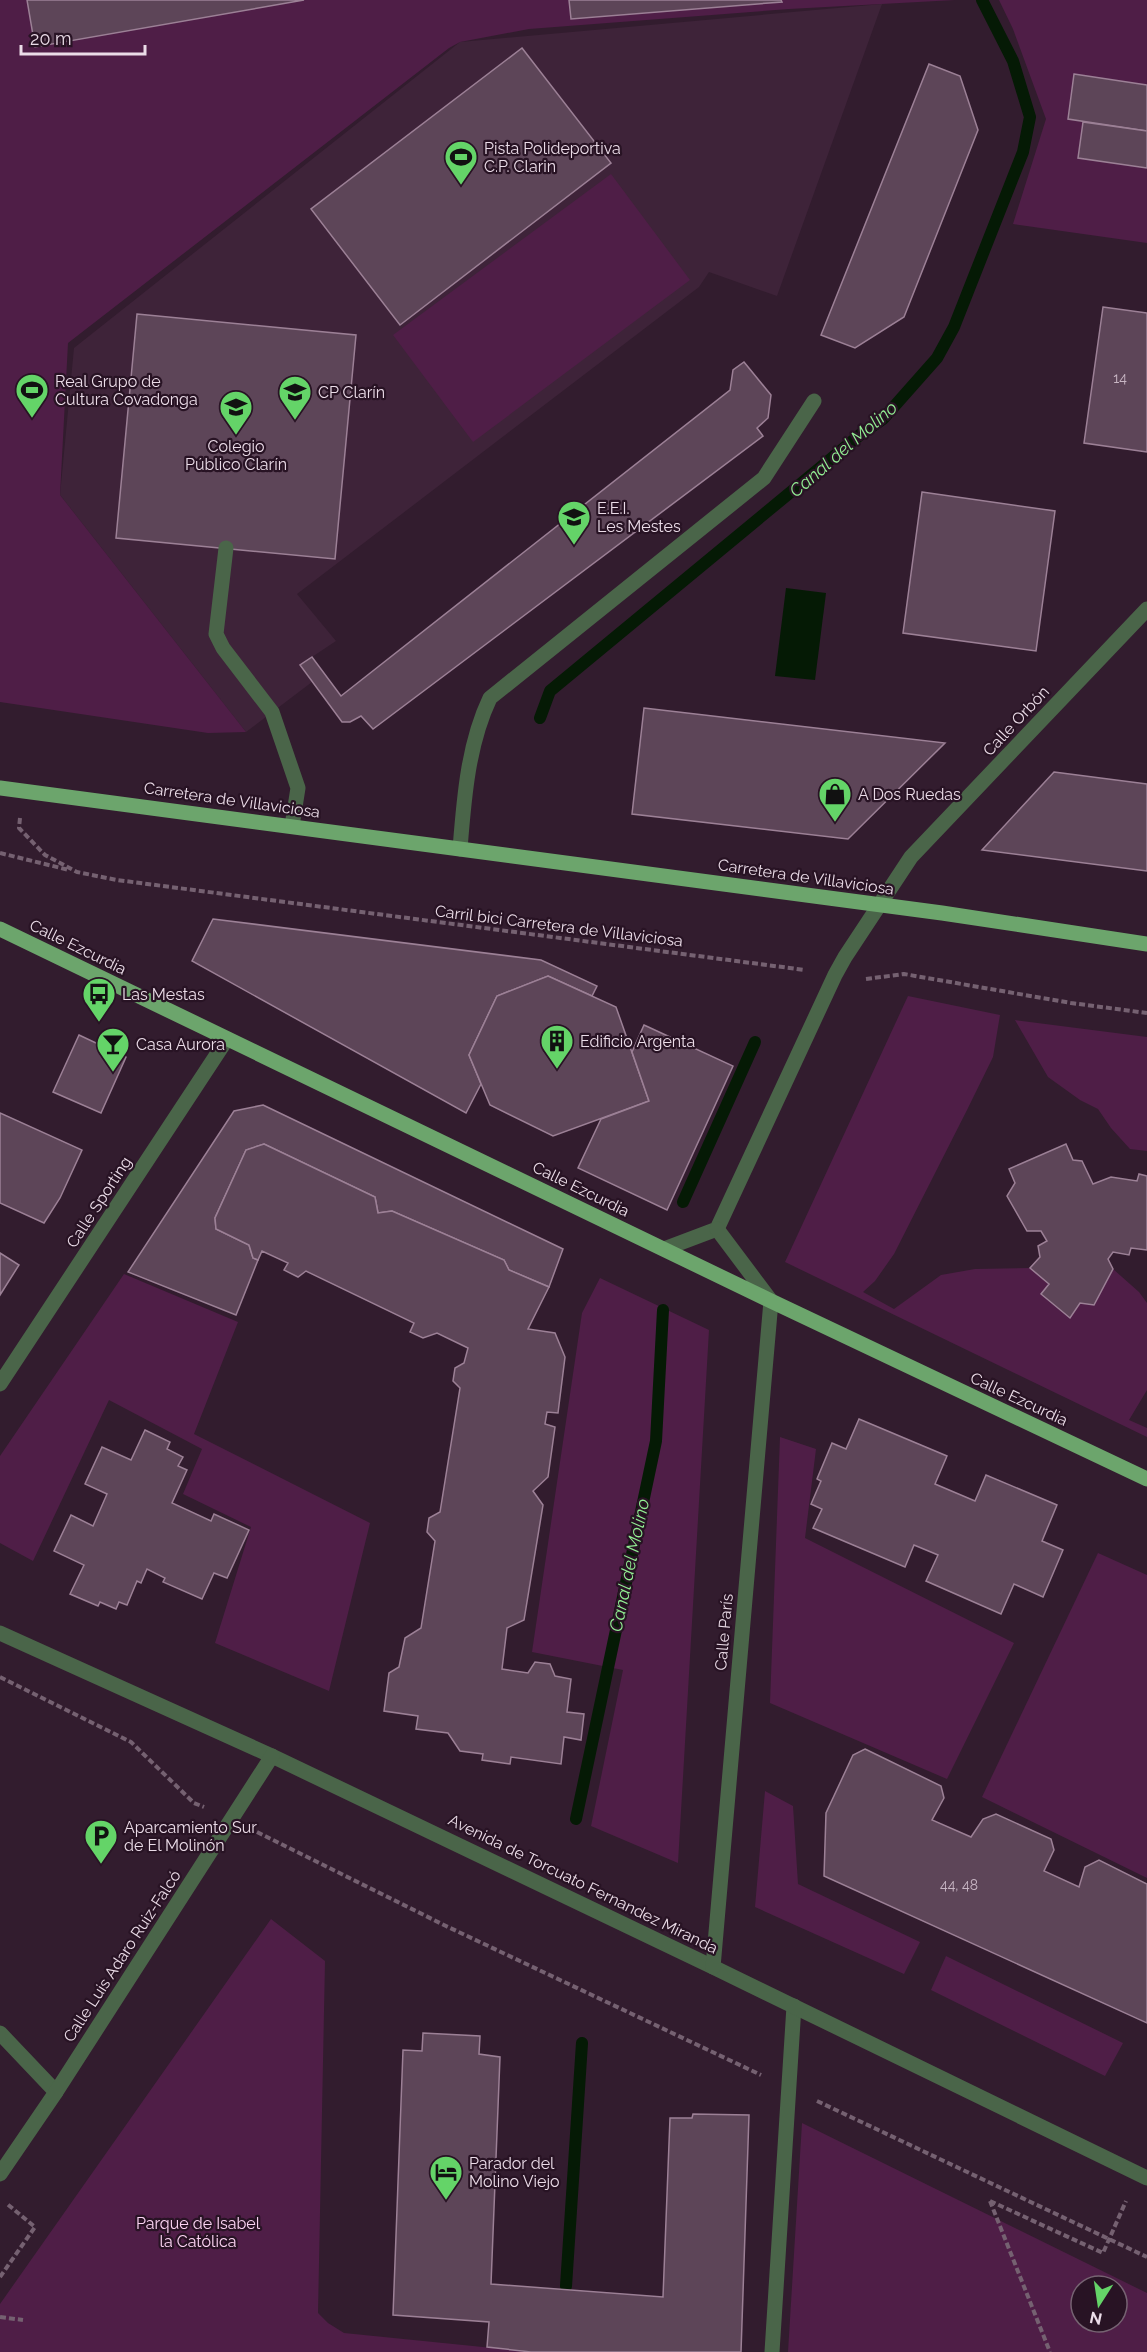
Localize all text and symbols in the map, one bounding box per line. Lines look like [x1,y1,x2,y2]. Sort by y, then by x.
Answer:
scale bar [21,18,146,56]
text: 20 m [30,28,72,49]
sports icon: Pista Polideportiva C.P. Clarin [443,139,479,186]
place label: Pista Polideportiva C.P. Clarin [484,139,621,176]
house number: 14 [1113,370,1127,386]
sports icon: Real Grupo de Cultura Covadonga [14,372,50,419]
place label: Real Grupo de Cultura Covadonga [55,372,198,409]
school or university icon: CP Clarín [277,374,313,421]
place label: CP Clarín [318,383,385,402]
school or university icon: Colegio Público Clarín [218,389,254,436]
water label: Canal del Molino [785,397,901,501]
place label: Colegio Público Clarín [185,437,287,474]
school or university icon: E.E.I. Les Mestes [556,499,592,546]
place label: E.E.I. Les Mestes [597,499,681,536]
street label: Calle Orbón [979,682,1053,760]
shop icon: A Dos Ruedas [817,776,853,823]
street label: Carretera de Villaviciosa [143,778,321,822]
place label: A Dos Ruedas [858,785,961,804]
street label: Carretera de Villaviciosa [717,855,895,899]
street label: Carril bici Carretera de Villaviciosa [434,901,684,951]
street label: Calle Ezcurdia [27,915,129,979]
bus stop icon: Las Mestas [81,976,117,1023]
place label: Las Mestas [122,985,205,1004]
building icon: Edificio Argenta [539,1023,575,1070]
bar icon: Casa Aurora [95,1026,131,1073]
place label: Edificio Argenta [580,1032,695,1051]
place label: Casa Aurora [136,1035,225,1054]
street label: Calle Sporting [63,1153,135,1251]
street label: Calle Ezcurdia [530,1157,632,1221]
street label: Calle Ezcurdia [967,1368,1071,1430]
water label: Canal del Molino [605,1497,653,1633]
street label: Calle París [711,1592,737,1671]
street label: Avenida de Torcuato Fernandez Miranda [445,1810,721,1958]
parking icon: Aparcamiento Sur de El Molinón [83,1818,119,1865]
place label: Aparcamiento Sur de El Molinón [124,1818,257,1855]
street label: Calle Luis Adaro Ruiz-Falcó [59,1867,185,2045]
house number: 44, 48 [940,1877,978,1893]
hotel icon: Parador del Molino Viejo [428,2154,464,2201]
place label: Parador del Molino Viejo [469,2154,560,2191]
park label: Parque de Isabel la Católica [136,2214,261,2251]
north arrow [1069,2274,1129,2334]
text: N [1088,2308,1104,2329]

